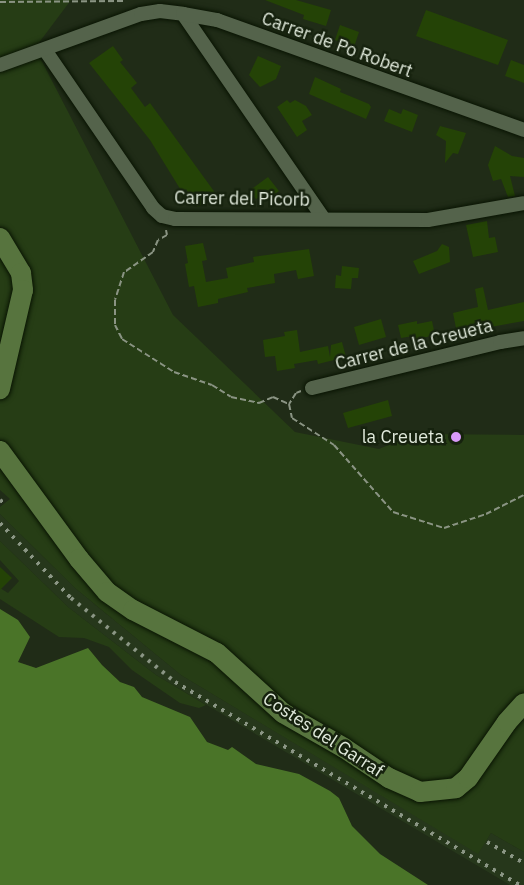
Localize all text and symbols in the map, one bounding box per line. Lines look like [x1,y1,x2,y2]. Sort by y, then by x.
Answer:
street label: Carrer de Po Robert [259,8,415,82]
street label: Carrer del Picorb [174,187,310,211]
street label: Carrer de la Creueta [333,315,495,375]
place label: la Creueta [362,426,444,448]
marker: la Creueta [449,430,463,444]
street label: Costes del Garraf [259,688,387,782]

